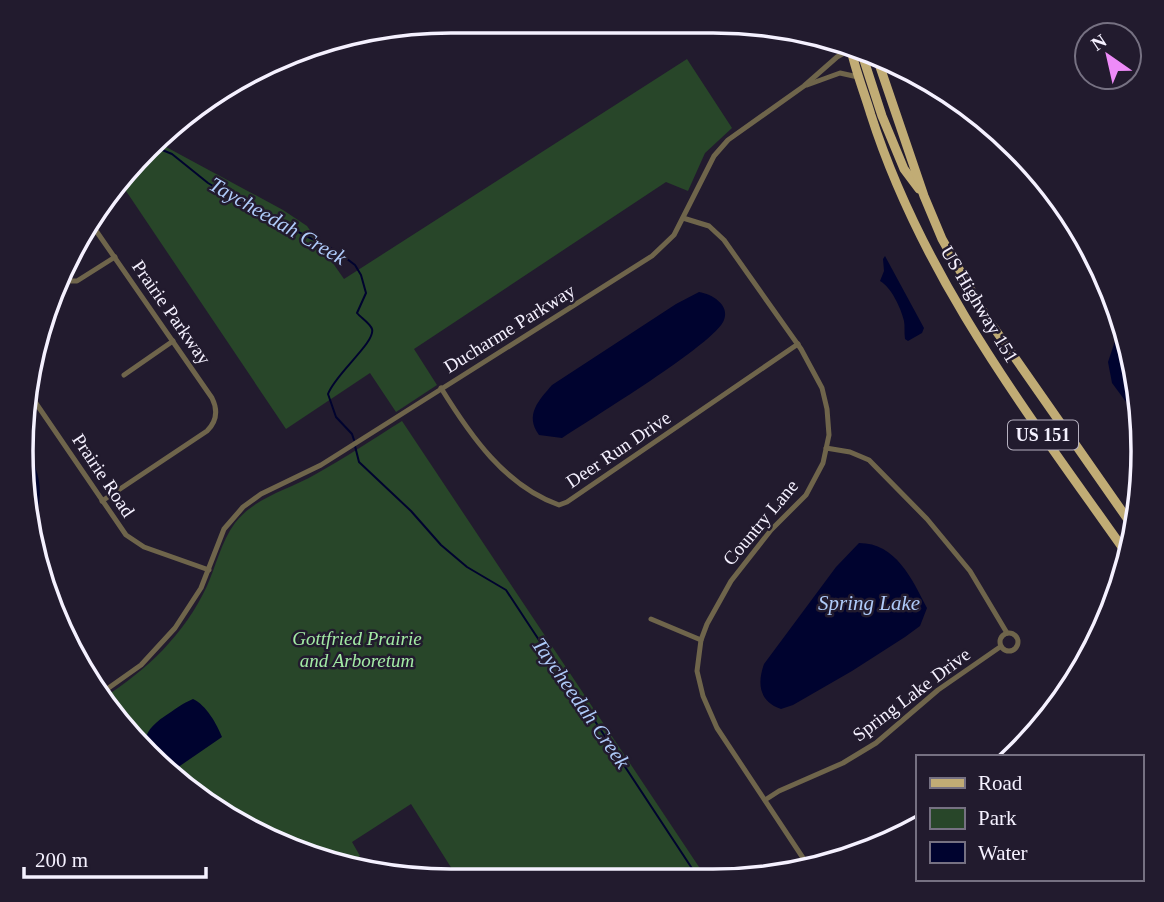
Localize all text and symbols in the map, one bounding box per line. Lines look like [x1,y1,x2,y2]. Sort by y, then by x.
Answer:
north arrow [1073,21,1143,91]
text: N [1087,30,1111,55]
water label: Taycheedah Creek [205,172,351,270]
street label: US Highway 151 [937,242,1023,366]
street label: Prairie Parkway [128,256,215,369]
street label: Ducharme Parkway [440,279,579,377]
street label: Deer Run Drive [562,407,674,492]
road number: US 151 [1008,421,1078,450]
street label: Prairie Road [68,430,139,521]
street label: Country Lane [719,475,802,569]
water label: Spring Lake [818,591,920,615]
park label: Gottfried Prairie and Arboretum [292,628,422,671]
water label: Taycheedah Creek [527,633,635,774]
street label: Spring Lake Drive [849,643,974,745]
legend [916,755,1143,881]
text: Road [978,771,1023,795]
text: Park [978,806,1017,830]
scale bar [24,836,206,880]
text: Water [978,841,1028,865]
text: 200 m [35,848,88,872]

